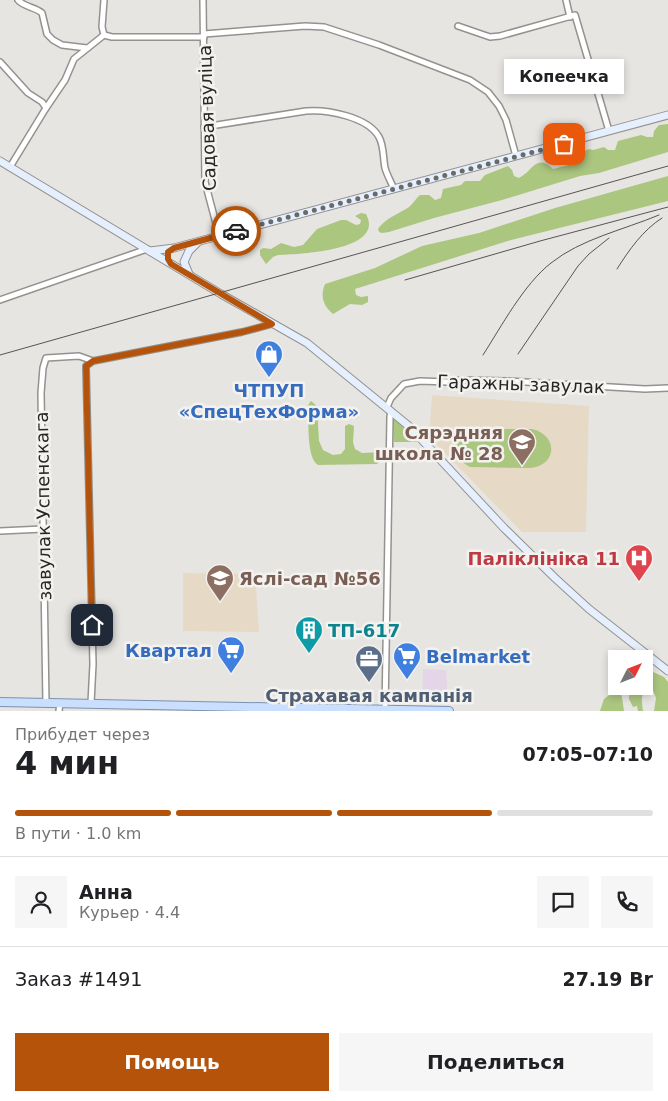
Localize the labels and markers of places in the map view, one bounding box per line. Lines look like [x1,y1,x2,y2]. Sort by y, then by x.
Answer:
callout: Копеечка [504,59,624,94]
pin [543,123,585,165]
shop icon: ЧТПУП «СпецТехФорма» [254,339,284,378]
place label: ЧТПУП «СпецТехФорма» [179,380,359,422]
place label: Сярэдняя школа № 28 [375,422,503,464]
school or university icon: Сярэдняя школа № 28 [507,427,537,466]
hospital icon: Паліклініка 11 [624,543,654,582]
place label: Паліклініка 11 [468,548,620,569]
school or university icon: Яслі-сад №56 [205,563,235,602]
place label: Яслі-сад №56 [239,568,381,589]
pin [71,604,113,646]
building icon: ТП-617 [294,615,324,654]
place label: ТП-617 [328,620,400,641]
supermarket icon: Квартал [216,635,246,674]
place label: Квартал [125,640,212,661]
supermarket icon: Belmarket [392,641,422,680]
office icon: Страхавая кампанія [354,644,384,683]
place label: Belmarket [426,646,531,667]
place label: Страхавая кампанія [265,685,473,706]

